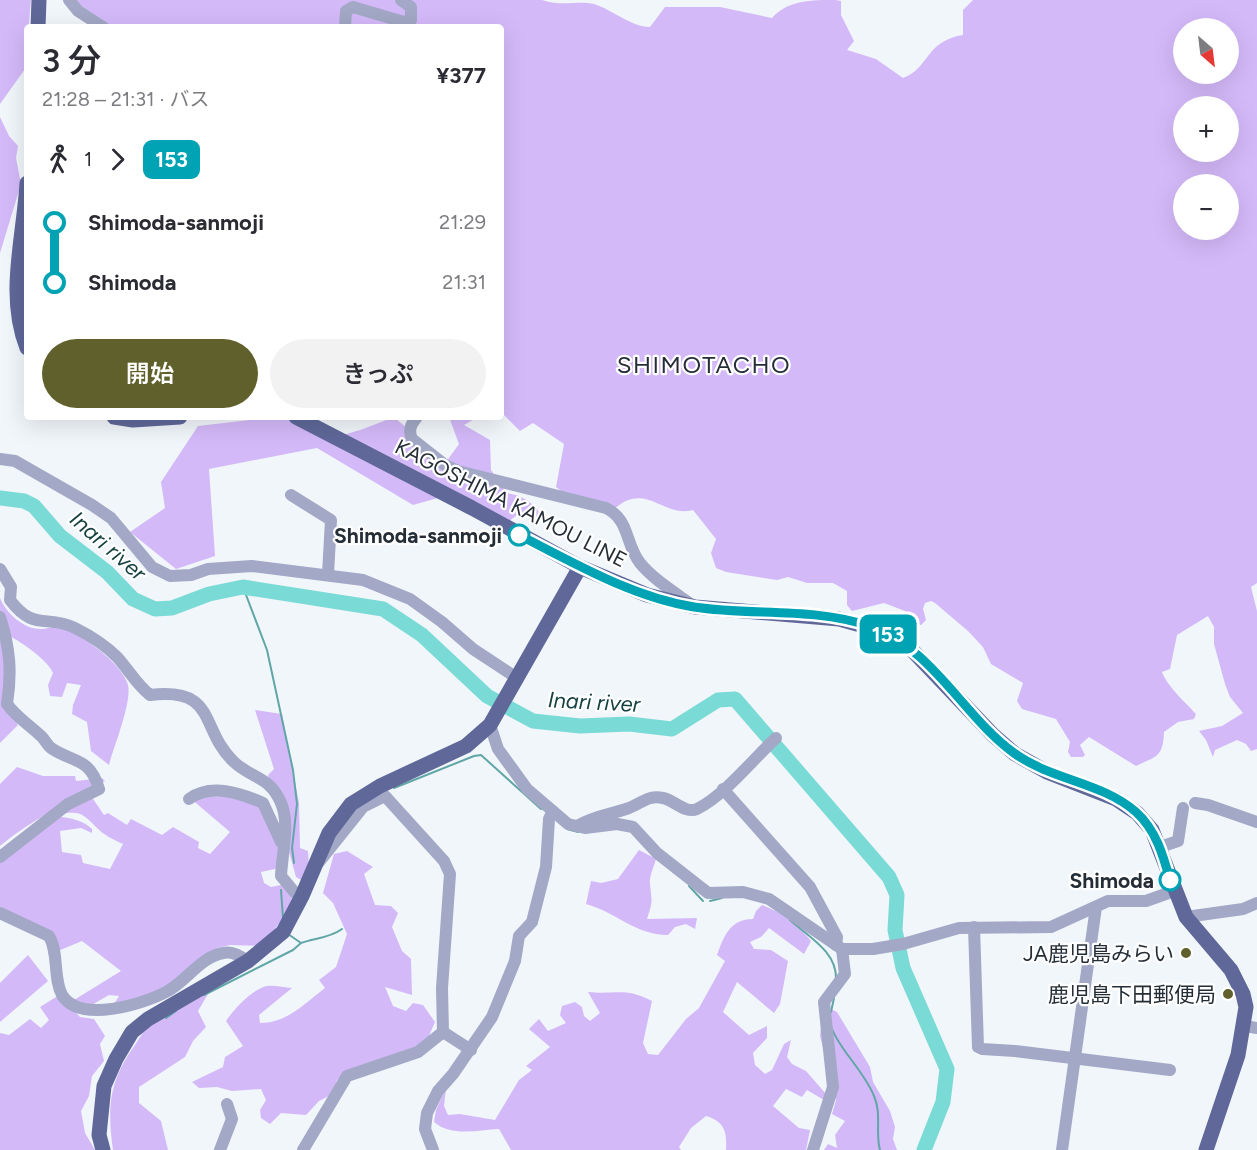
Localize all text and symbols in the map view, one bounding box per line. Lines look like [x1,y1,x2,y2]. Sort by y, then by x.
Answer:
north arrow [1173,18,1239,84]
map controls [1173,18,1239,240]
text: 3 分 [42,41,101,80]
text: ¥377 [436,62,486,89]
text: 21:28 – 21:31 · バス [42,87,209,111]
button: + [1173,96,1239,162]
icon: walk [42,143,75,176]
icon: forward [101,143,134,176]
text: 1 [84,147,92,171]
text: 153 [155,147,188,172]
button: − [1173,174,1239,240]
text: Shimoda-sanmoji [88,209,264,236]
text: 21:29 [439,210,486,234]
text: Shimoda [88,269,176,296]
text: 21:31 [442,270,486,294]
button: 開始 [42,339,258,408]
button: きっぷ [270,339,486,408]
district label: SHIMOTACHO [617,350,791,379]
street label: KAGOSHIMA KAMOU LINE [391,434,631,572]
water label: Inari river [64,505,153,588]
place label: Shimoda-sanmoji [334,523,502,548]
marker: Shimoda-sanmoji [508,524,530,546]
line badge: 153 [854,614,922,654]
text: 153 [872,622,904,647]
water label: Inari river [547,686,642,718]
place label: Shimoda [1070,868,1154,893]
marker: Shimoda [1159,869,1181,891]
place label: JA鹿児島みらい [1023,941,1174,966]
marker: JA鹿児島みらい [1179,946,1193,960]
place label: 鹿児島下田郵便局 [1048,982,1216,1007]
marker: 鹿児島下田郵便局 [1221,987,1235,1001]

